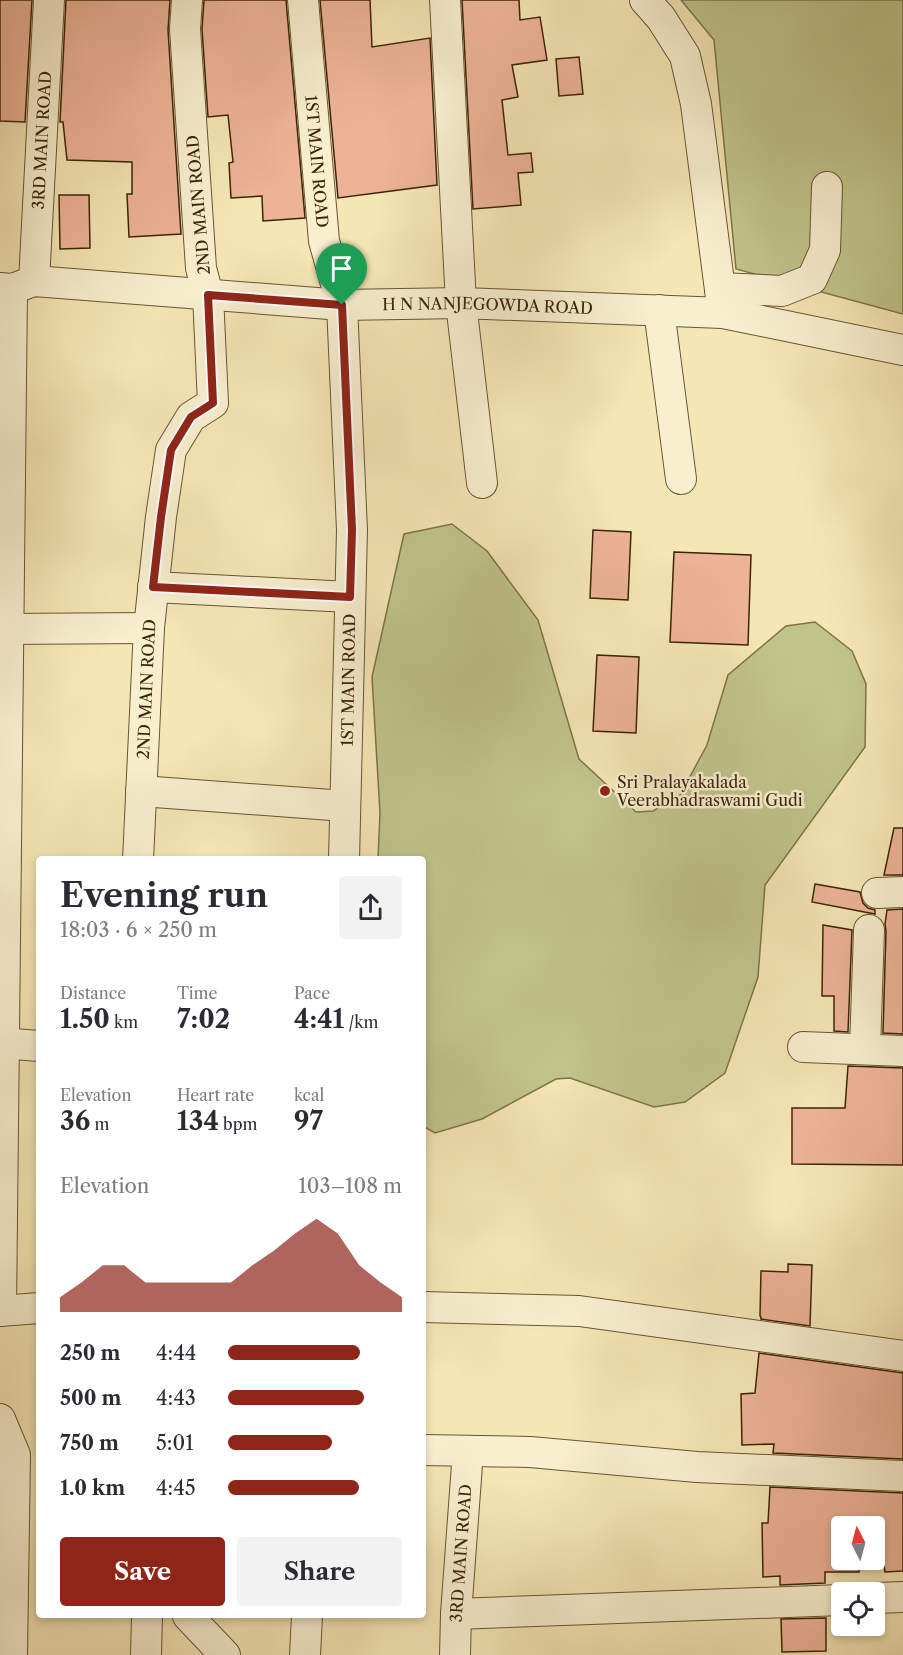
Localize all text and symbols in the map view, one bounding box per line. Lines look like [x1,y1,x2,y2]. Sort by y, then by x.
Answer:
street label: 3RD MAIN ROAD [28,71,55,210]
street label: 1ST MAIN ROAD [301,94,333,228]
street label: 2ND MAIN ROAD [182,134,214,276]
pin [316,243,367,305]
icon: arrive [325,252,358,285]
street label: H N NANJEGOWDA ROAD [382,293,593,318]
street label: 1ST MAIN ROAD [337,613,359,747]
street label: 2ND MAIN ROAD [133,618,160,760]
place label: Sri Pralayakalada Veerabhadraswami Gudi [616,772,803,810]
marker: Sri Pralayakalada Veerabhadraswami Gudi [598,784,612,798]
text: Evening run [60,875,268,916]
button: share [339,876,402,939]
text: 18:03 · 6 × 250 m [60,918,217,942]
text: Distance [60,983,126,1003]
text: Time [177,983,217,1003]
text: Pace [294,983,330,1003]
text: 1.50 [60,1003,110,1035]
text: 7:02 [177,1003,230,1035]
text: 4:41 [294,1003,344,1035]
text: km [110,1012,138,1032]
text: /km [344,1012,378,1032]
text: Elevation [60,1085,131,1105]
text: Heart rate [177,1085,254,1105]
text: kcal [294,1085,324,1105]
text: 36 [60,1105,90,1137]
text: 134 [177,1105,219,1137]
text: 97 [294,1105,323,1137]
text: m [90,1114,109,1134]
text: bpm [219,1114,257,1134]
text: Elevation [60,1174,149,1198]
text: 103–108 m [298,1174,402,1198]
text: 250 m [60,1341,121,1365]
text: 4:44 [156,1341,196,1365]
text: 500 m [60,1386,121,1410]
text: 4:43 [156,1386,196,1410]
text: 750 m [60,1431,119,1455]
text: 5:01 [156,1431,194,1455]
text: 1.0 km [60,1476,125,1500]
text: 4:45 [156,1476,196,1500]
street label: 3RD MAIN ROAD [446,1483,476,1622]
north arrow [831,1516,885,1570]
map controls [831,1516,885,1636]
button: Save [60,1537,225,1606]
button: Share [237,1537,402,1606]
button: locate [831,1582,885,1636]

